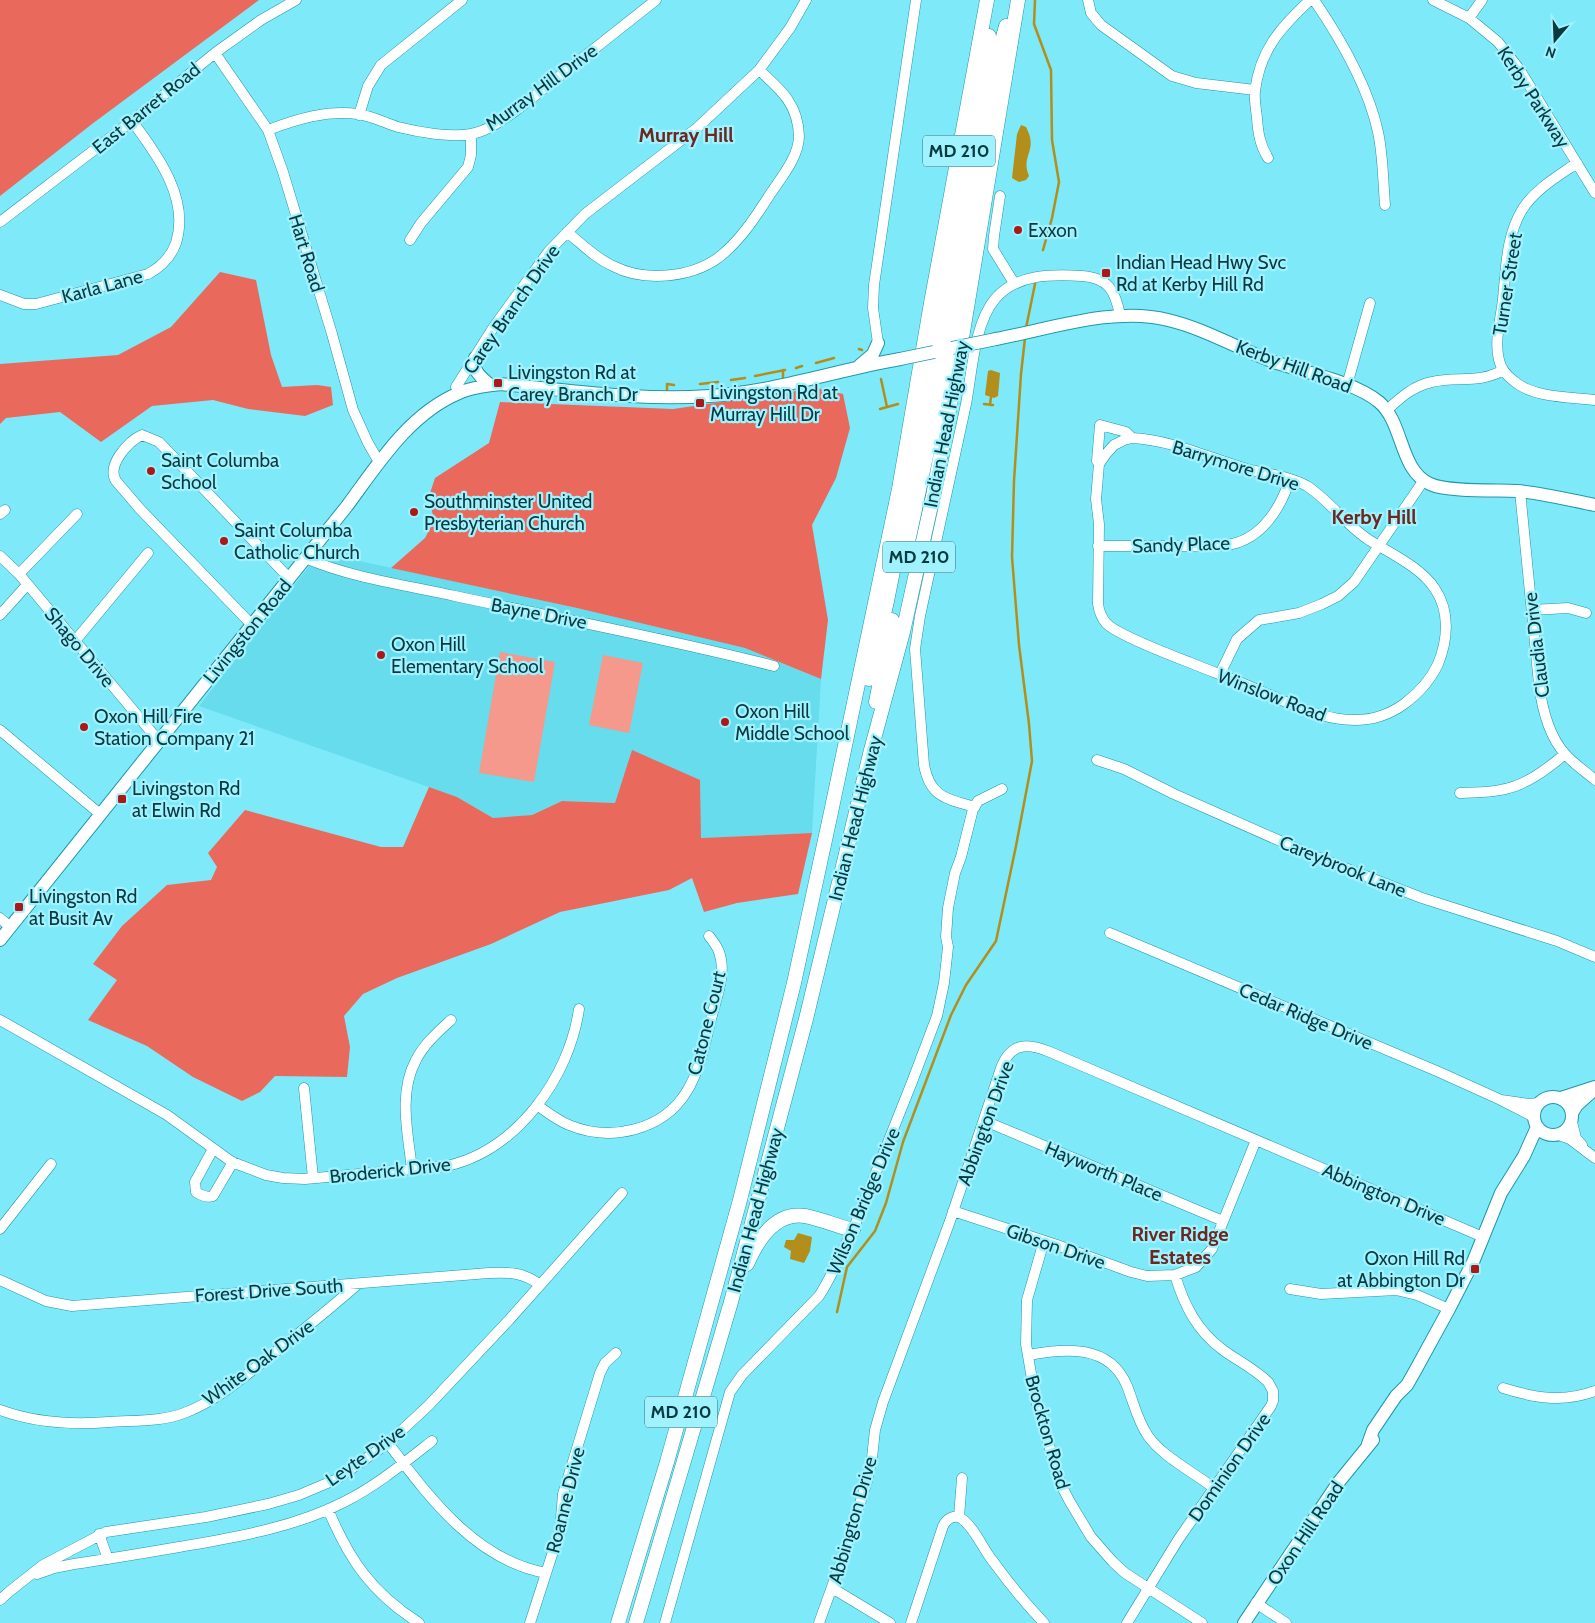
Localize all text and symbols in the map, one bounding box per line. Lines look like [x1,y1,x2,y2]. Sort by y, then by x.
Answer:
north arrow [1530,15,1580,65]
street label: Murray Hill Drive [481,39,602,136]
street label: Kerby Parkway [1492,42,1575,153]
text: N [1543,42,1558,62]
street label: East Barret Road [88,58,205,159]
district label: Murray Hill [638,123,734,147]
road number: MD 210 [923,136,995,166]
street label: Hart Road [284,211,329,295]
place label: Exxon [1028,219,1077,242]
marker: Exxon [1012,224,1024,236]
street label: Turner Street [1488,230,1527,337]
street label: Carey Branch Drive [458,240,565,378]
place label: Indian Head Hwy Svc Rd at Kerby Hill Rd [1116,251,1287,296]
street label: Karla Lane [59,265,145,308]
marker: Indian Head Hwy Svc Rd at Kerby Hill Rd [1100,267,1112,279]
street label: Kerby Hill Road [1233,335,1355,398]
street label: Indian Head Highway [919,338,974,510]
place label: Livingston Rd at Carey Branch Dr [508,361,638,406]
marker: Livingston Rd at Carey Branch Dr [492,377,504,389]
place label: Livingston Rd at Murray Hill Dr [710,381,838,426]
marker: Livingston Rd at Murray Hill Dr [694,397,706,409]
street label: Barrymore Drive [1170,435,1302,496]
place label: Saint Columba School [161,449,279,494]
marker: Saint Columba School [145,465,157,477]
place label: Southminster United Presbyterian Church [424,490,592,535]
district label: Kerby Hill [1332,505,1416,529]
marker: Southminster United Presbyterian Church [408,506,420,518]
place label: Saint Columba Catholic Church [234,519,360,564]
street label: Sandy Place [1132,531,1231,558]
marker: Saint Columba Catholic Church [218,535,230,547]
road number: MD 210 [883,542,955,572]
street label: Livingston Road [198,574,297,688]
street label: Claudia Drive [1519,591,1554,699]
street label: Bayne Drive [489,593,589,634]
street label: Shago Drive [40,603,120,692]
place label: Oxon Hill Elementary School [391,633,544,678]
marker: Oxon Hill Elementary School [375,649,387,661]
street label: Winslow Road [1214,664,1329,727]
place label: Oxon Hill Middle School [735,700,850,745]
place label: Oxon Hill Fire Station Company 21 [94,705,255,750]
marker: Oxon Hill Middle School [719,716,731,728]
marker: Oxon Hill Fire Station Company 21 [78,721,90,733]
street label: Indian Head Highway [824,733,887,903]
place label: Livingston Rd at Elwin Rd [132,777,240,822]
marker: Livingston Rd at Elwin Rd [116,793,128,805]
street label: Careybrook Lane [1276,831,1410,902]
place label: Livingston Rd at Busit Av [29,885,137,930]
marker: Livingston Rd at Busit Av [13,901,25,913]
street label: Catone Court [682,968,731,1077]
street label: Cedar Ridge Drive [1235,978,1376,1055]
street label: Abbington Drive [952,1057,1019,1189]
street label: Wilson Bridge Drive [822,1124,905,1278]
street label: Indian Head Highway [722,1125,789,1295]
street label: Hayworth Place [1042,1136,1166,1207]
street label: Broderick Drive [328,1153,452,1188]
street label: Abbington Drive [1319,1158,1449,1231]
street label: Gibson Drive [1003,1219,1109,1274]
district label: River Ridge Estates [1131,1222,1229,1269]
place label: Oxon Hill Rd at Abbington Dr [1337,1247,1465,1292]
marker: Oxon Hill Rd at Abbington Dr [1469,1263,1481,1275]
street label: Forest Drive South [194,1274,344,1307]
street label: White Oak Drive [198,1314,319,1410]
street label: Brockton Road [1020,1373,1075,1492]
road number: MD 210 [645,1396,717,1428]
street label: Dominion Drive [1183,1408,1276,1526]
street label: Leyte Drive [321,1420,410,1491]
street label: Roanne Drive [541,1444,590,1556]
street label: Abbington Drive [823,1454,882,1586]
street label: Oxon Hill Road [1262,1477,1349,1590]

